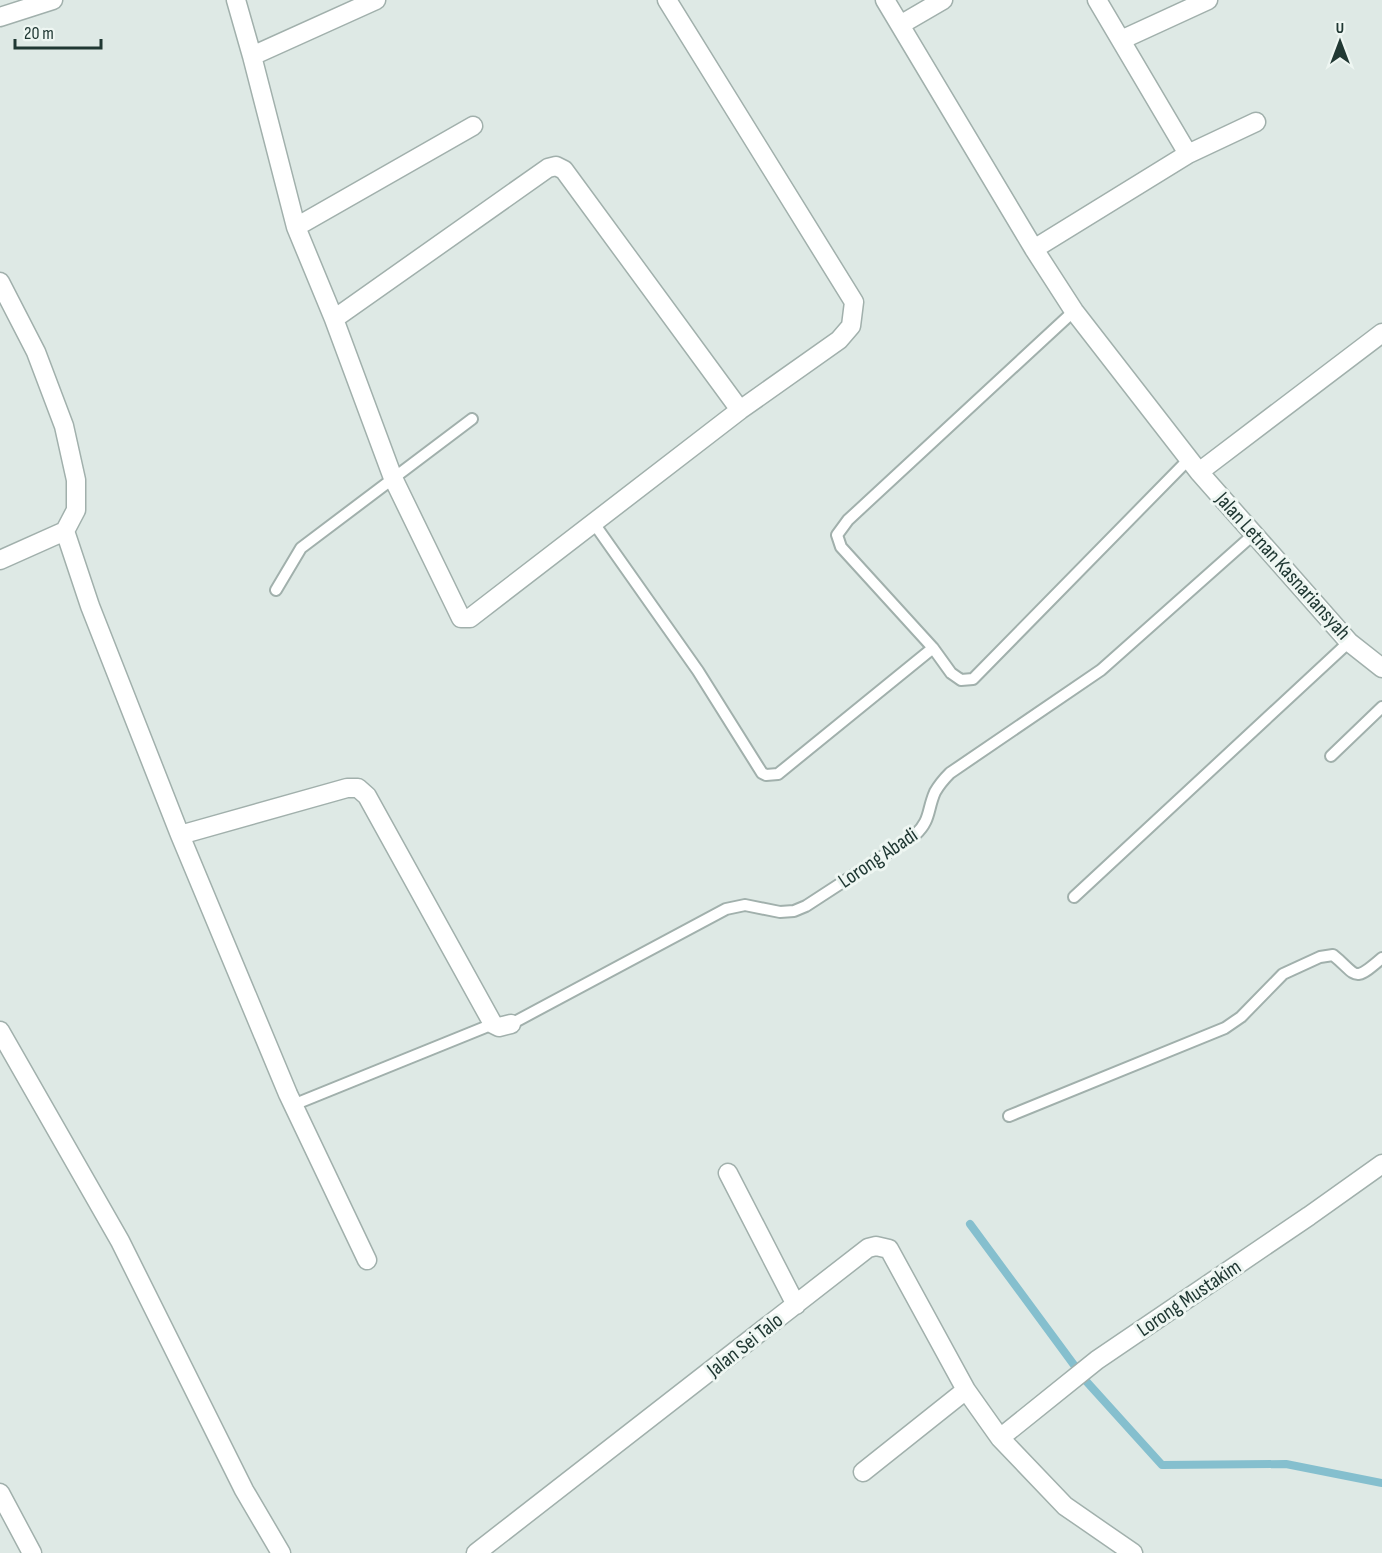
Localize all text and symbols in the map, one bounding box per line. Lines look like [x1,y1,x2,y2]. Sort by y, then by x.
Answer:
scale bar [15,12,100,50]
north arrow [1310,12,1370,72]
text: U [1336,19,1344,38]
text: 20 m [24,23,54,44]
street label: Jalan Letnan Kasnariansyah [1210,486,1356,645]
street label: Lorong Abadi [834,822,922,894]
street label: Lorong Mustakim [1132,1254,1246,1342]
street label: Jalan Sei Talo [701,1308,788,1383]

